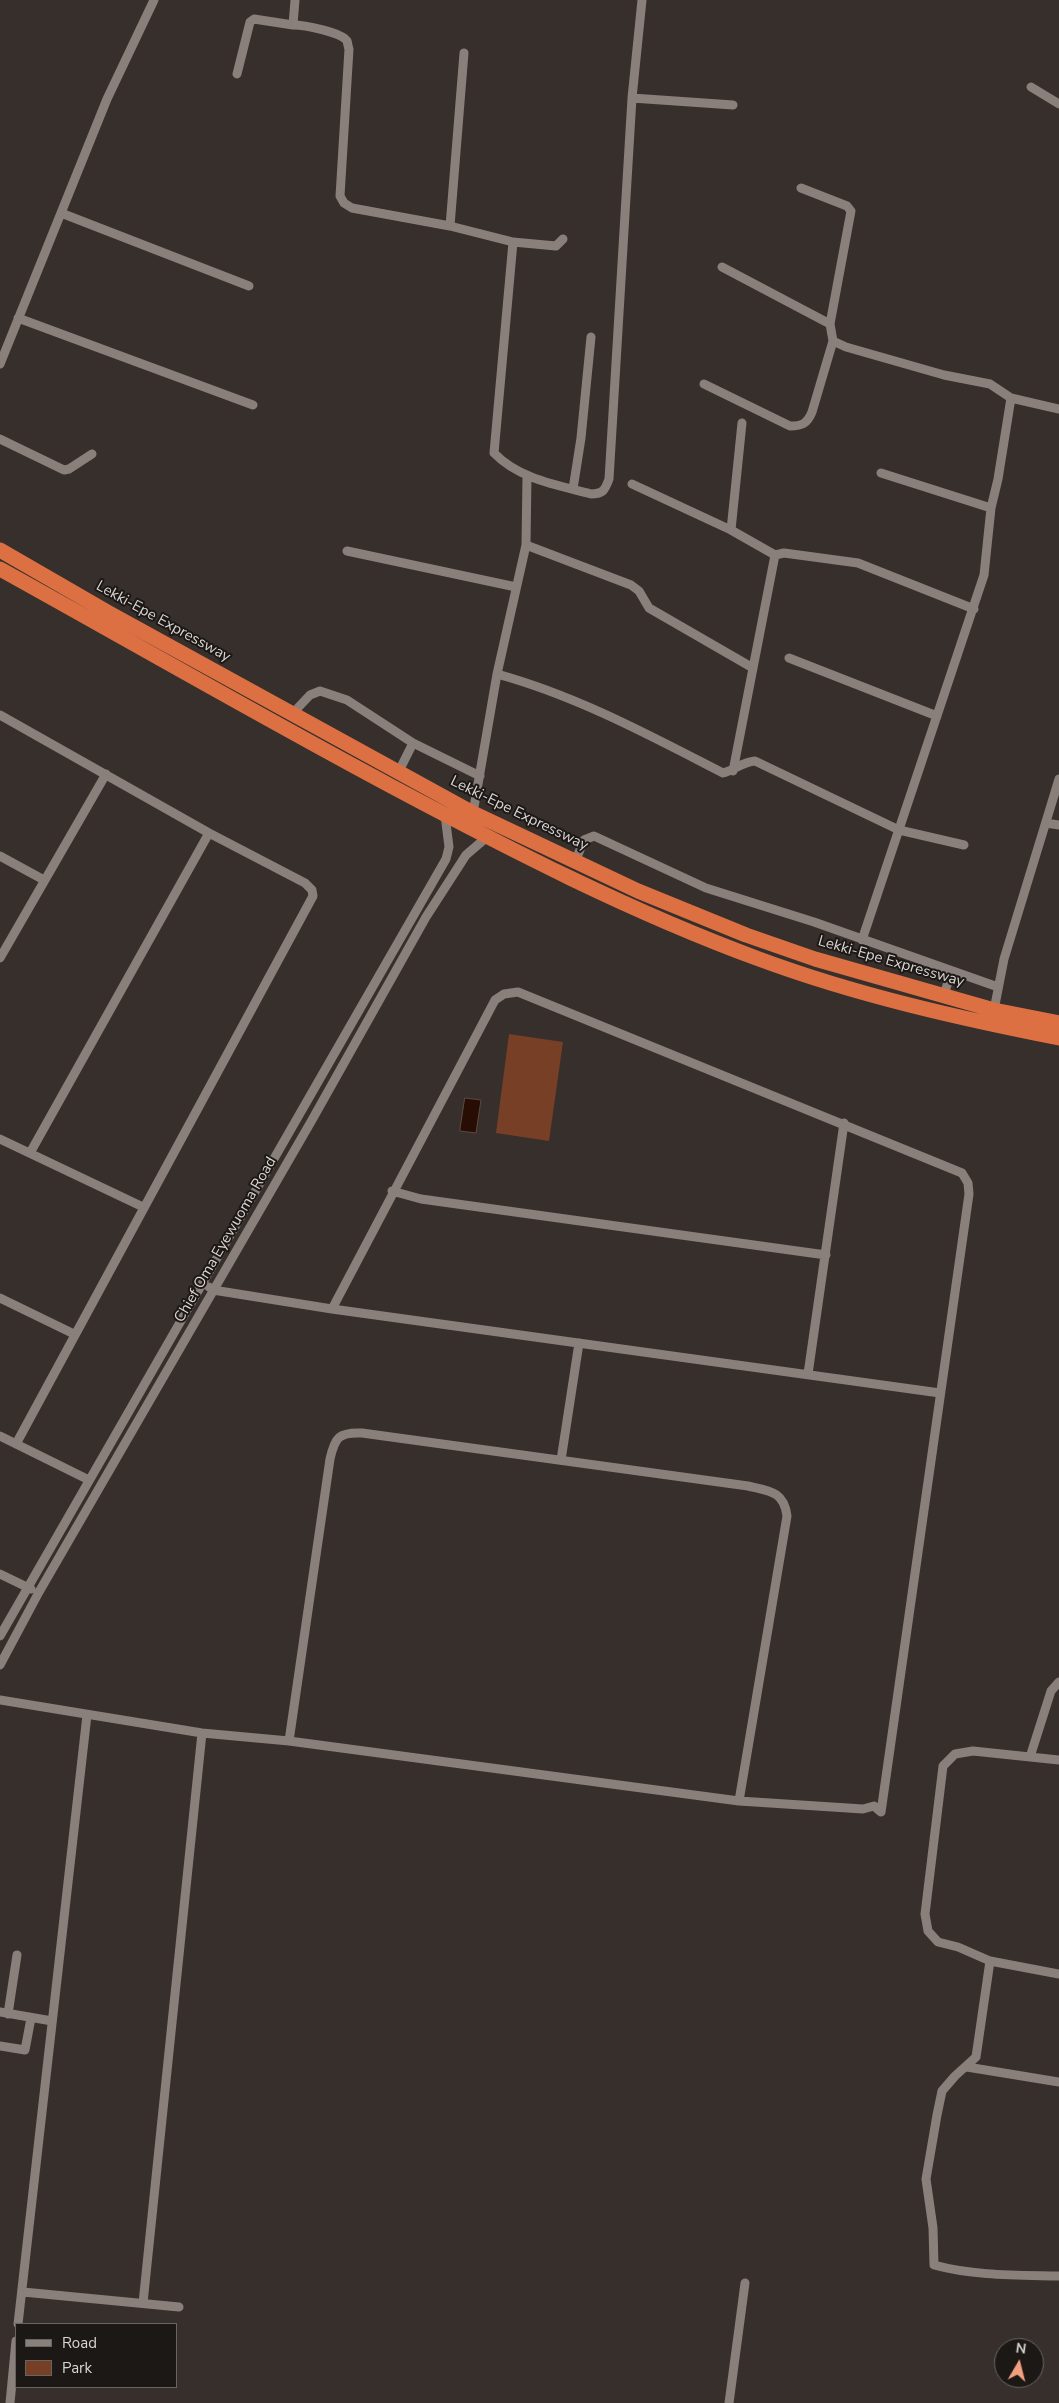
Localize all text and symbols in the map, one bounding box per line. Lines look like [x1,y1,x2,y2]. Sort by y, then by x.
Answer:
street label: Lekki-Epe Expressway [93,577,233,667]
street label: Lekki-Epe Expressway [447,773,591,855]
street label: Lekki-Epe Expressway [816,933,966,991]
street label: Chief Oma Eyewuoma Road [171,1154,281,1326]
legend [15,2323,178,2388]
text: Road [62,2333,97,2353]
north arrow [994,2338,1044,2388]
text: N [1014,2339,1028,2359]
text: Park [62,2358,92,2378]

